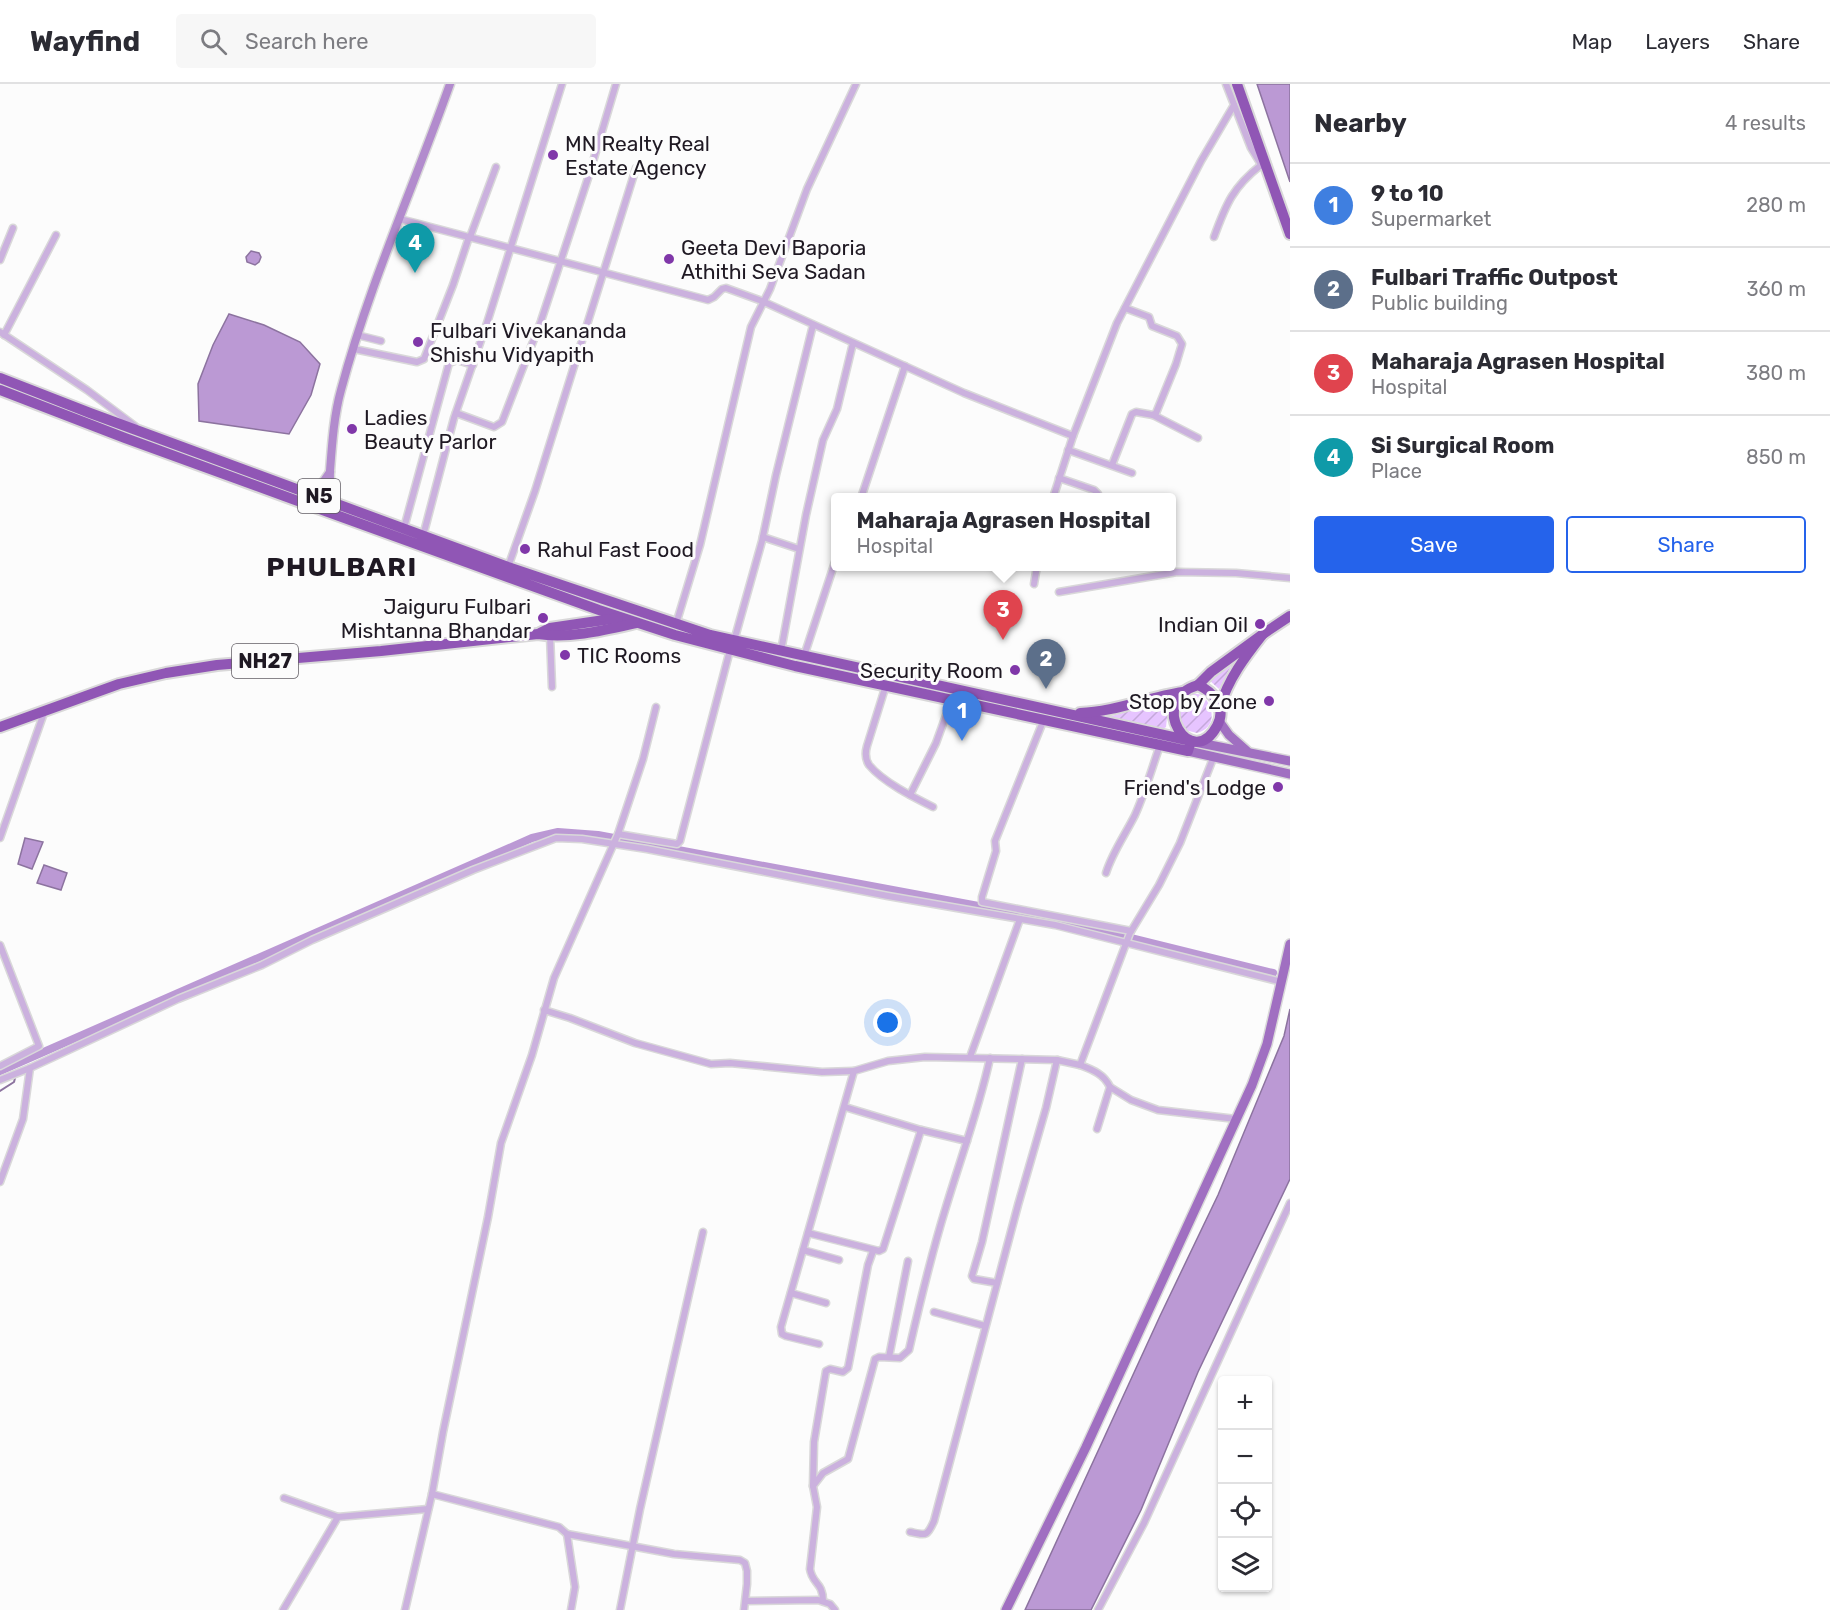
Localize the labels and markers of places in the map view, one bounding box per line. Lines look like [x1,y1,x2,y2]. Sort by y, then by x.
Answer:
place label: MN Realty Real Estate Agency [565,131,710,180]
marker: MN Realty Real Estate Agency [546,148,560,162]
pin: 4 [396,224,434,273]
place label: Geeta Devi Baporia Athithi Seva Sadan [681,235,866,284]
marker: Geeta Devi Baporia Athithi Seva Sadan [662,252,676,266]
place label: Fulbari Vivekananda Shishu Vidyapith [430,318,627,367]
marker: Fulbari Vivekananda Shishu Vidyapith [411,335,425,349]
place label: Ladies Beauty Parlor [364,405,496,454]
marker: Ladies Beauty Parlor [345,422,359,436]
place label: Rahul Fast Food [537,537,694,562]
marker: Rahul Fast Food [518,542,532,556]
pin: 3 [984,590,1022,640]
place label: Jaiguru Fulbari Mishtanna Bhandar [341,594,531,643]
marker: Jaiguru Fulbari Mishtanna Bhandar [536,611,550,625]
place label: Indian Oil [1158,612,1248,637]
marker: Indian Oil [1253,617,1267,631]
pin: 2 [1026,640,1066,689]
place label: TIC Rooms [577,643,681,668]
marker: TIC Rooms [558,648,572,662]
place label: Security Room [860,658,1003,683]
marker: Security Room [1008,663,1022,677]
place label: Stop by Zone [1129,689,1257,714]
pin: 1 [942,692,982,741]
marker: Stop by Zone [1262,694,1276,708]
place label: Friend's Lodge [1124,775,1266,800]
marker: Friend's Lodge [1271,780,1285,794]

